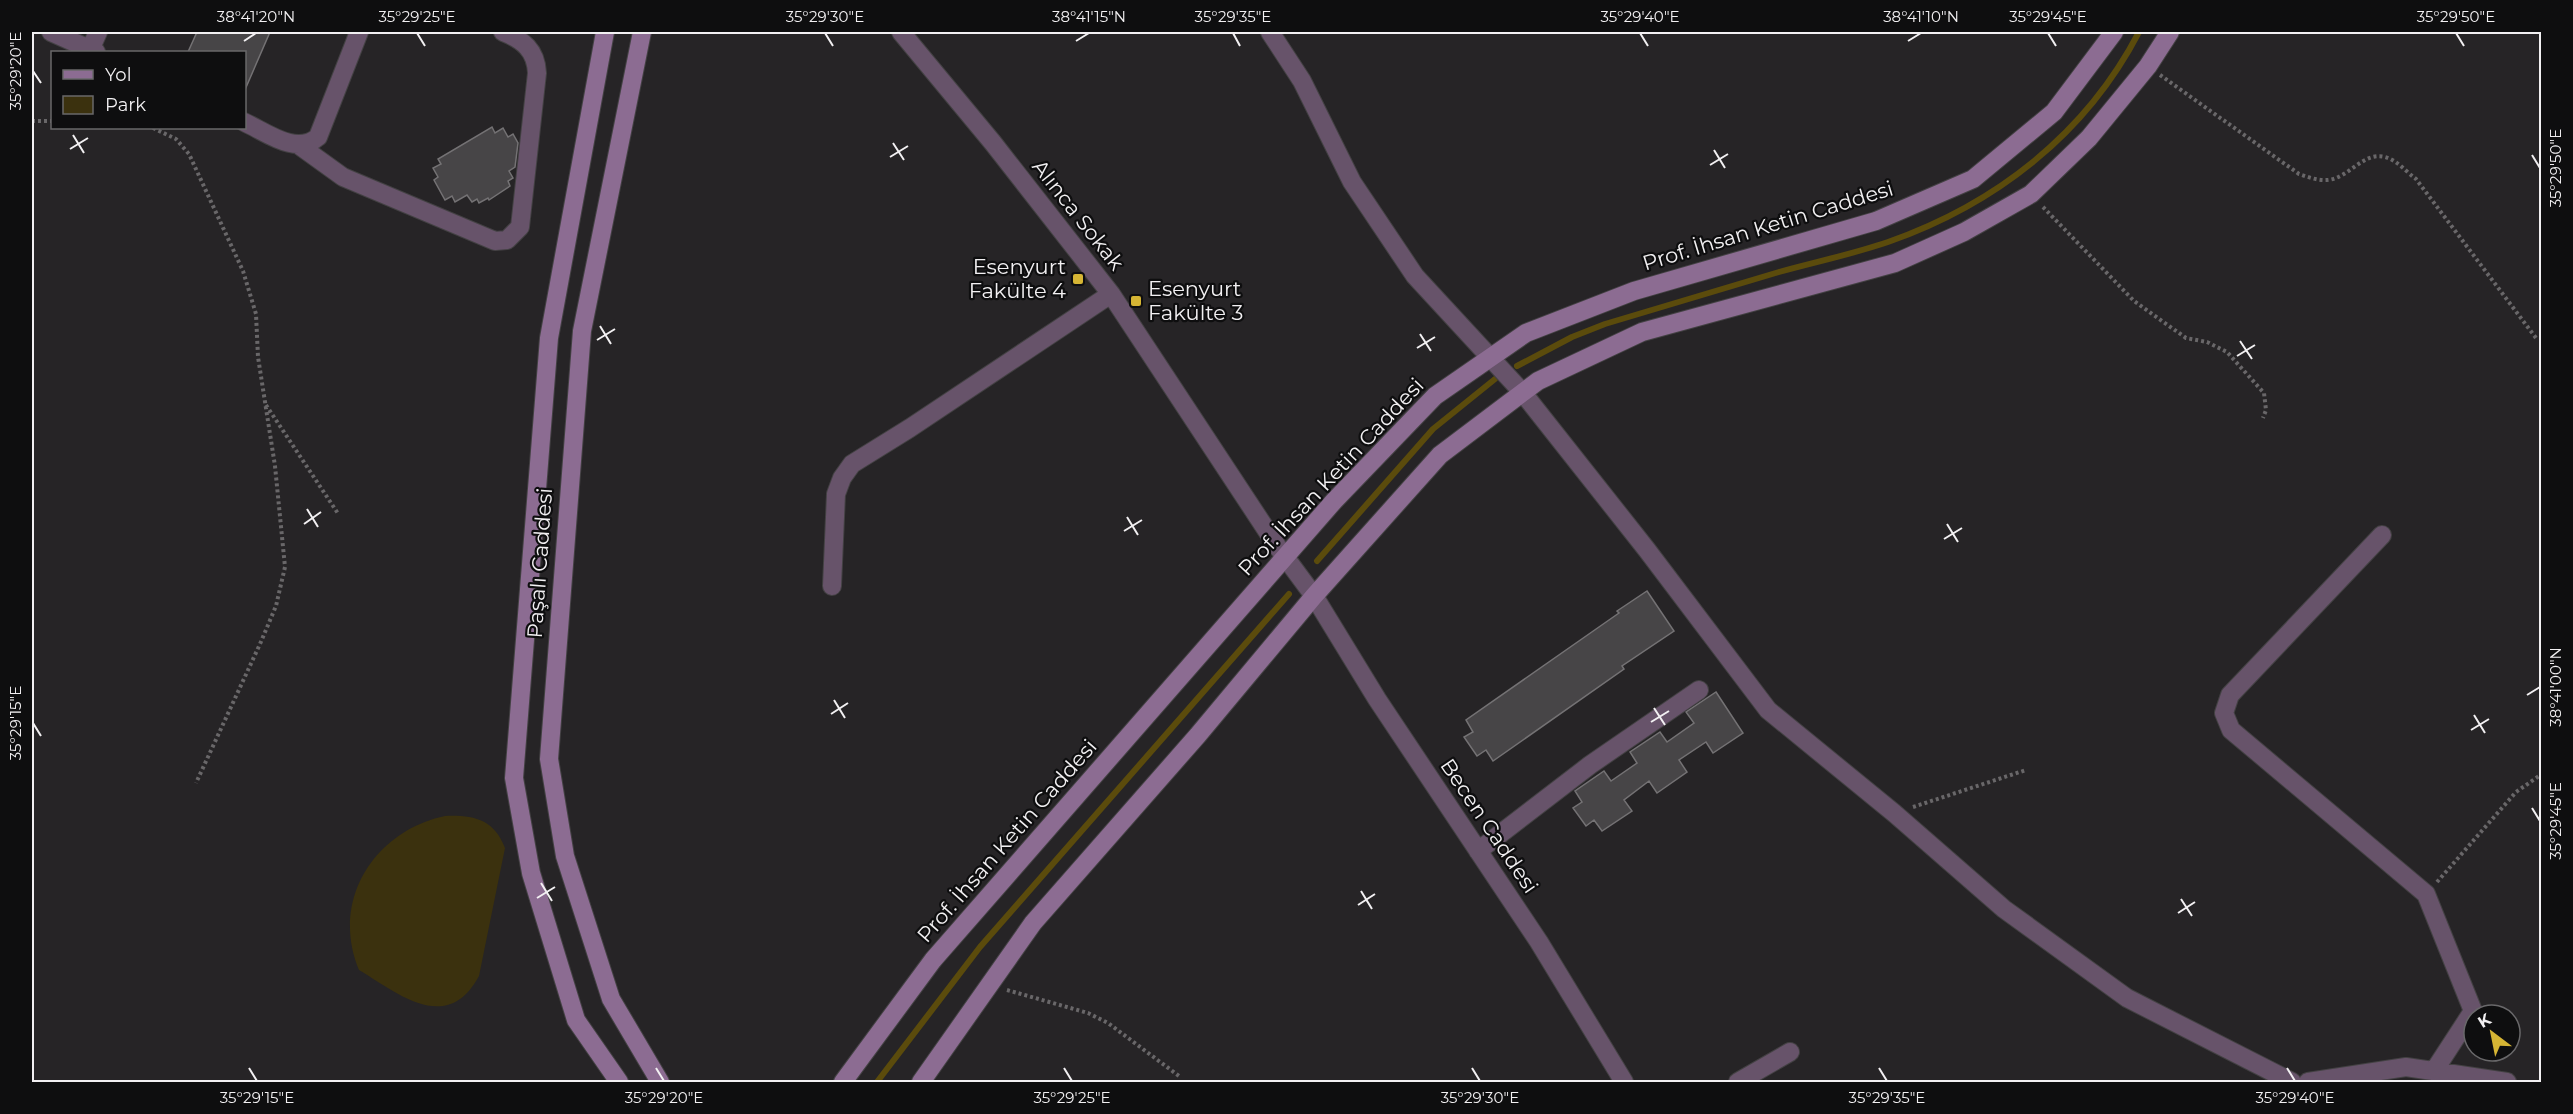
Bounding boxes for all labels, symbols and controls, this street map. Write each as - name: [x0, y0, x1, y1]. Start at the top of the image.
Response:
- text: 38°41'20"N: [217, 7, 295, 26]
- text: 35°29'25"E: [378, 7, 456, 26]
- text: 35°29'30"E: [786, 7, 864, 26]
- text: 38°41'15"N: [1052, 7, 1126, 26]
- text: 35°29'35"E: [1195, 7, 1271, 26]
- text: 35°29'40"E: [1600, 7, 1680, 26]
- text: 38°41'10"N: [1883, 7, 1959, 26]
- text: 35°29'45"E: [2009, 7, 2087, 26]
- text: 35°29'50"E: [2417, 7, 2495, 26]
- text: 35°29'20"E: [6, 32, 25, 110]
- legend: [51, 51, 246, 129]
- text: Yol: [105, 64, 131, 86]
- text: Park: [105, 94, 146, 116]
- text: 35°29'50"E: [2546, 129, 2565, 207]
- street label: Alınca Sokak: [1027, 154, 1130, 275]
- street label: Prof. İhsan Ketin Caddesi: [1639, 175, 1896, 276]
- place label: Esenyurt Fakülte 4: [969, 254, 1066, 303]
- marker: Esenyurt Fakülte 4: [1071, 272, 1085, 286]
- place label: Esenyurt Fakülte 3: [1148, 276, 1243, 325]
- marker: Esenyurt Fakülte 3: [1129, 294, 1143, 308]
- street label: Prof. İhsan Ketin Caddesi: [1233, 373, 1429, 581]
- street label: Paşalı Caddesi: [522, 487, 557, 639]
- text: 38°41'00"N: [2546, 647, 2565, 727]
- text: 35°29'15"E: [6, 686, 25, 760]
- street label: Prof. İhsan Ketin Caddesi: [912, 734, 1102, 947]
- street label: Becen Caddesi: [1435, 754, 1544, 898]
- text: 35°29'45"E: [2546, 782, 2565, 860]
- north arrow: [2462, 1003, 2522, 1063]
- text: K: [2474, 1009, 2495, 1032]
- text: 35°29'15"E: [220, 1088, 294, 1107]
- text: 35°29'20"E: [625, 1088, 703, 1107]
- text: 35°29'25"E: [1033, 1088, 1111, 1107]
- text: 35°29'30"E: [1441, 1088, 1519, 1107]
- text: 35°29'35"E: [1849, 1088, 1925, 1107]
- text: 35°29'40"E: [2255, 1088, 2335, 1107]

